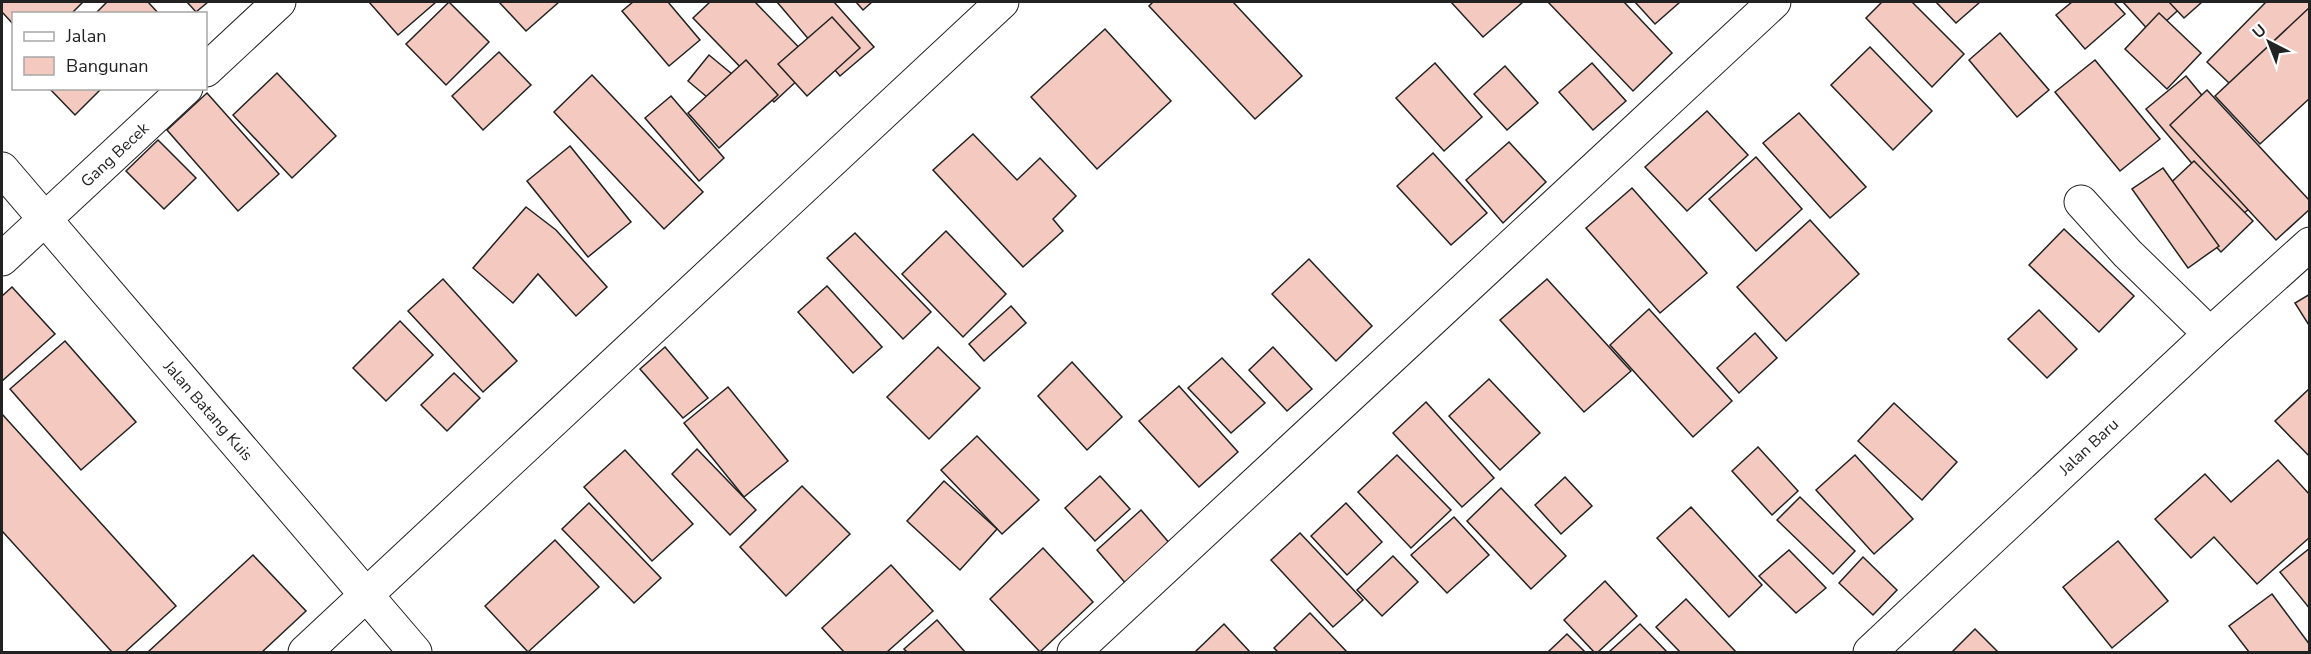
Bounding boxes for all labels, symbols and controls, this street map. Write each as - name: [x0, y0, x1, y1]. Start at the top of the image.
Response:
- legend: [12, 12, 207, 90]
- north arrow: [2239, 12, 2299, 72]
- text: U: [2248, 19, 2271, 44]
- text: Jalan: [65, 24, 106, 48]
- text: Bangunan: [66, 54, 149, 78]
- street label: Gang Becek: [76, 117, 155, 192]
- street label: Jalan Batang Kuis: [158, 355, 258, 466]
- street label: Jalan Baru: [2054, 414, 2124, 481]

